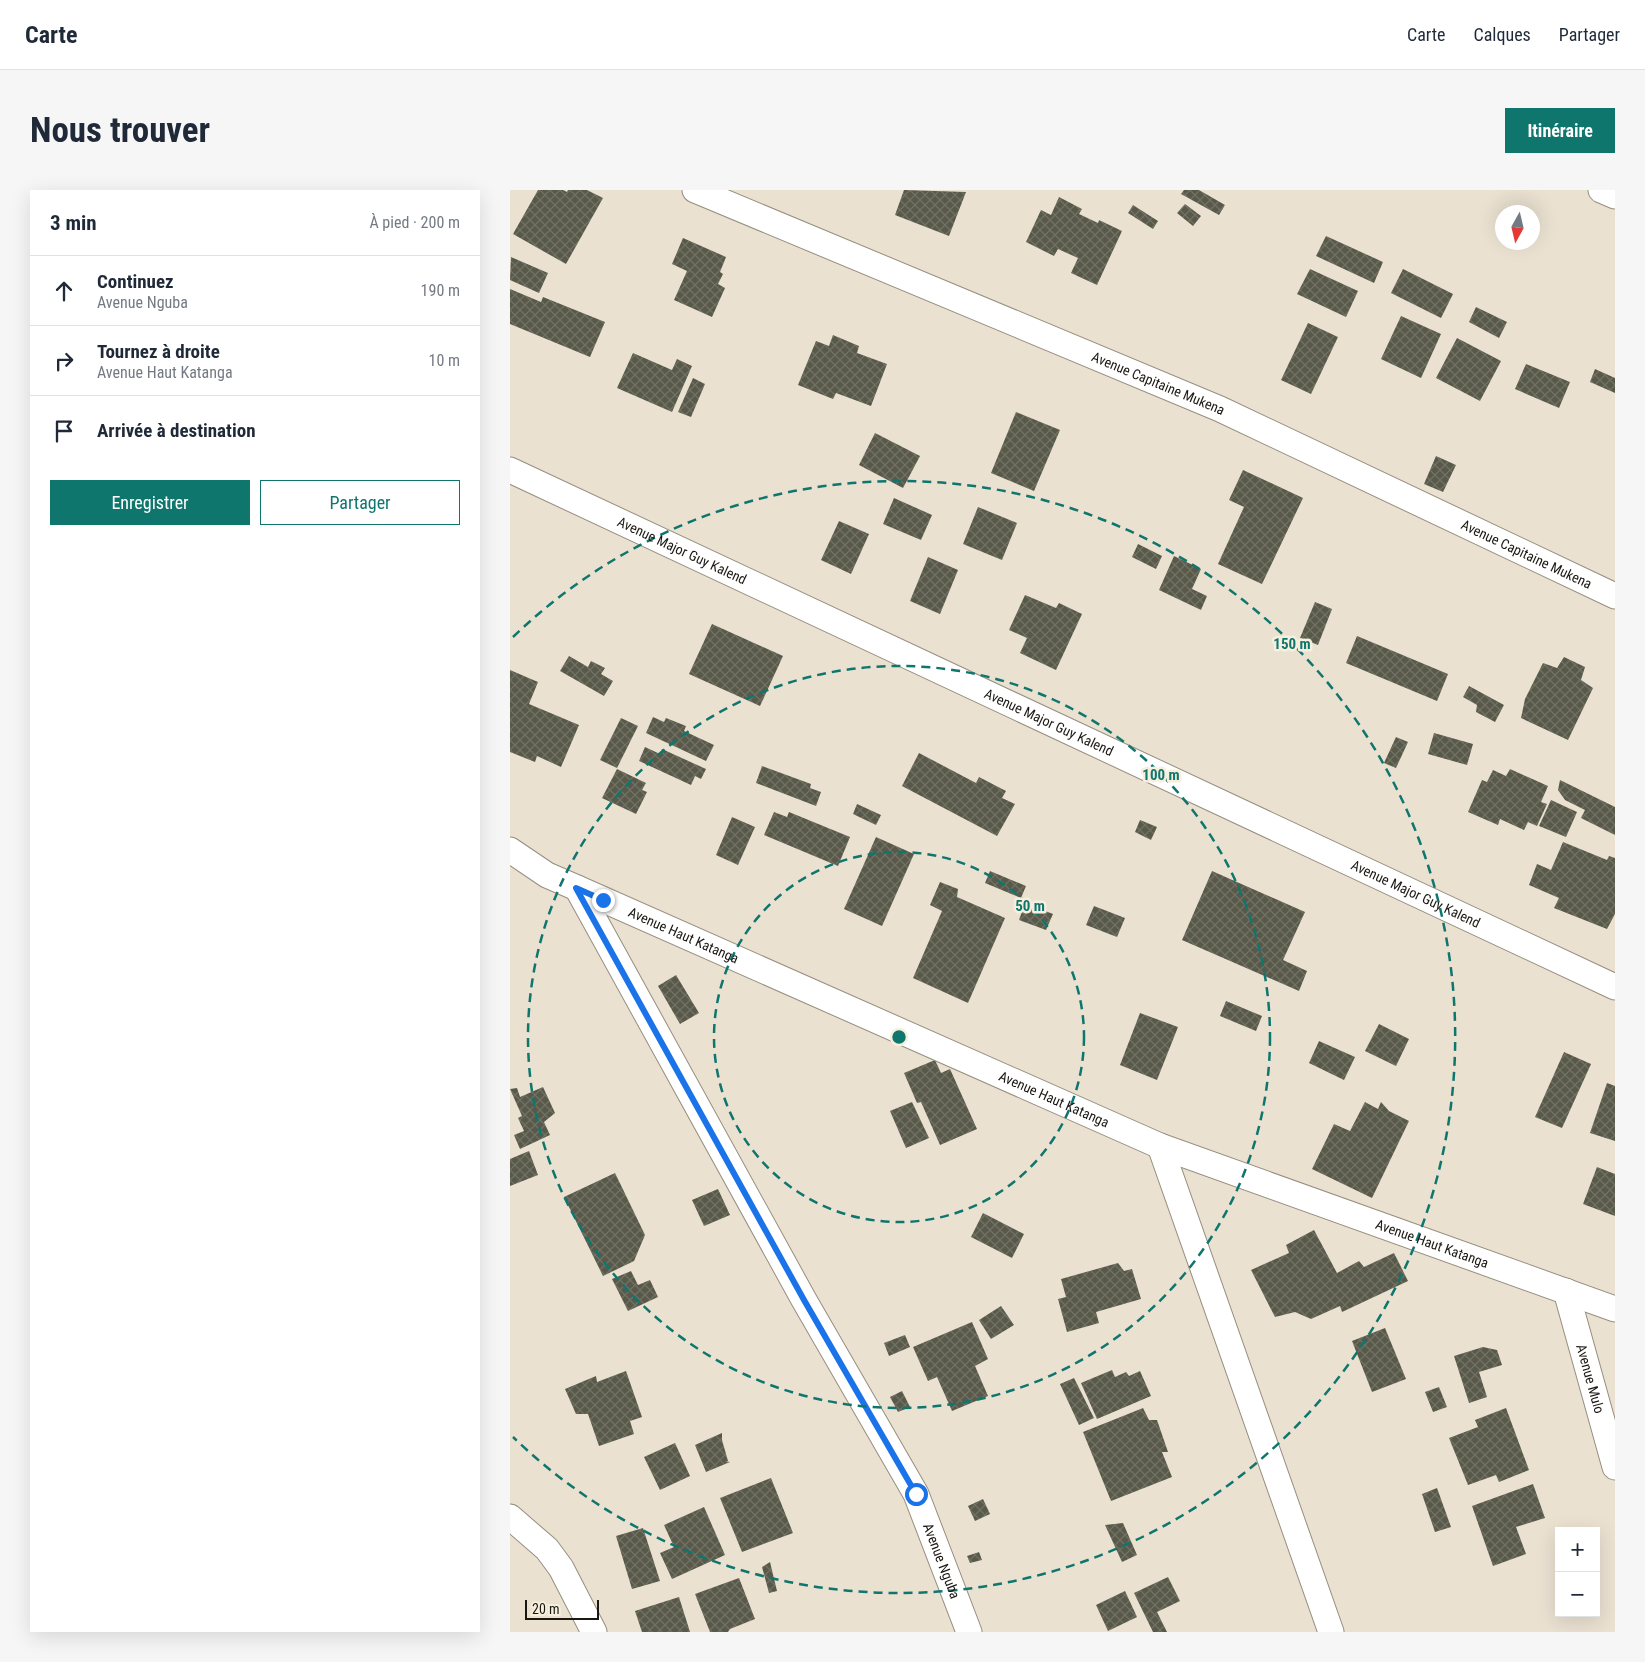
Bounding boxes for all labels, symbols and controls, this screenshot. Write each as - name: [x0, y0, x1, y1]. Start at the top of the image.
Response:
- text: Carte: [25, 21, 77, 49]
- text: Carte: [1407, 24, 1446, 45]
- text: Calques: [1474, 24, 1531, 45]
- text: Partager: [1559, 24, 1620, 45]
- button: Itinéraire: [1505, 108, 1615, 153]
- text: Nous trouver: [30, 110, 210, 151]
- north arrow: [1495, 205, 1540, 250]
- text: 3 min: [50, 211, 97, 235]
- text: À pied · 200 m: [369, 213, 460, 232]
- text: Continuez: [97, 270, 174, 293]
- icon: ahead: [50, 277, 78, 305]
- text: 190 m: [421, 281, 460, 300]
- text: Avenue Nguba: [97, 293, 188, 312]
- text: Tournez à droite: [97, 340, 220, 363]
- icon: right: [50, 347, 78, 375]
- street label: Avenue Capitaine Mukena: [1089, 348, 1227, 418]
- text: 10 m: [428, 351, 460, 370]
- text: Avenue Haut Katanga: [97, 363, 233, 382]
- icon: arrive: [50, 417, 78, 445]
- text: Arrivée à destination: [97, 419, 256, 442]
- button: Enregistrer: [50, 480, 250, 525]
- button: Partager: [260, 480, 460, 525]
- street label: Avenue Major Guy Kalend: [615, 514, 749, 588]
- street label: Avenue Capitaine Mukena: [1459, 516, 1594, 592]
- text: 150 m: [1273, 635, 1311, 653]
- street label: Avenue Major Guy Kalend: [982, 685, 1116, 759]
- text: 100 m: [1142, 766, 1180, 784]
- street label: Avenue Major Guy Kalend: [1349, 857, 1483, 931]
- route end: [592, 889, 615, 912]
- text: 50 m: [1015, 897, 1045, 915]
- street label: Avenue Haut Katanga: [626, 904, 741, 967]
- centre of rings: [890, 1028, 908, 1046]
- street label: Avenue Haut Katanga: [996, 1068, 1112, 1130]
- street label: Avenue Haut Katanga: [1374, 1216, 1491, 1271]
- street label: Avenue Mulo: [1573, 1342, 1608, 1415]
- route start: [905, 1483, 928, 1506]
- street label: Avenue Nguba: [920, 1521, 963, 1601]
- map controls: [1555, 1527, 1600, 1617]
- button: +: [1555, 1527, 1600, 1572]
- button: −: [1555, 1572, 1600, 1617]
- scale bar: [525, 1597, 599, 1620]
- text: 20 m: [532, 1601, 560, 1617]

